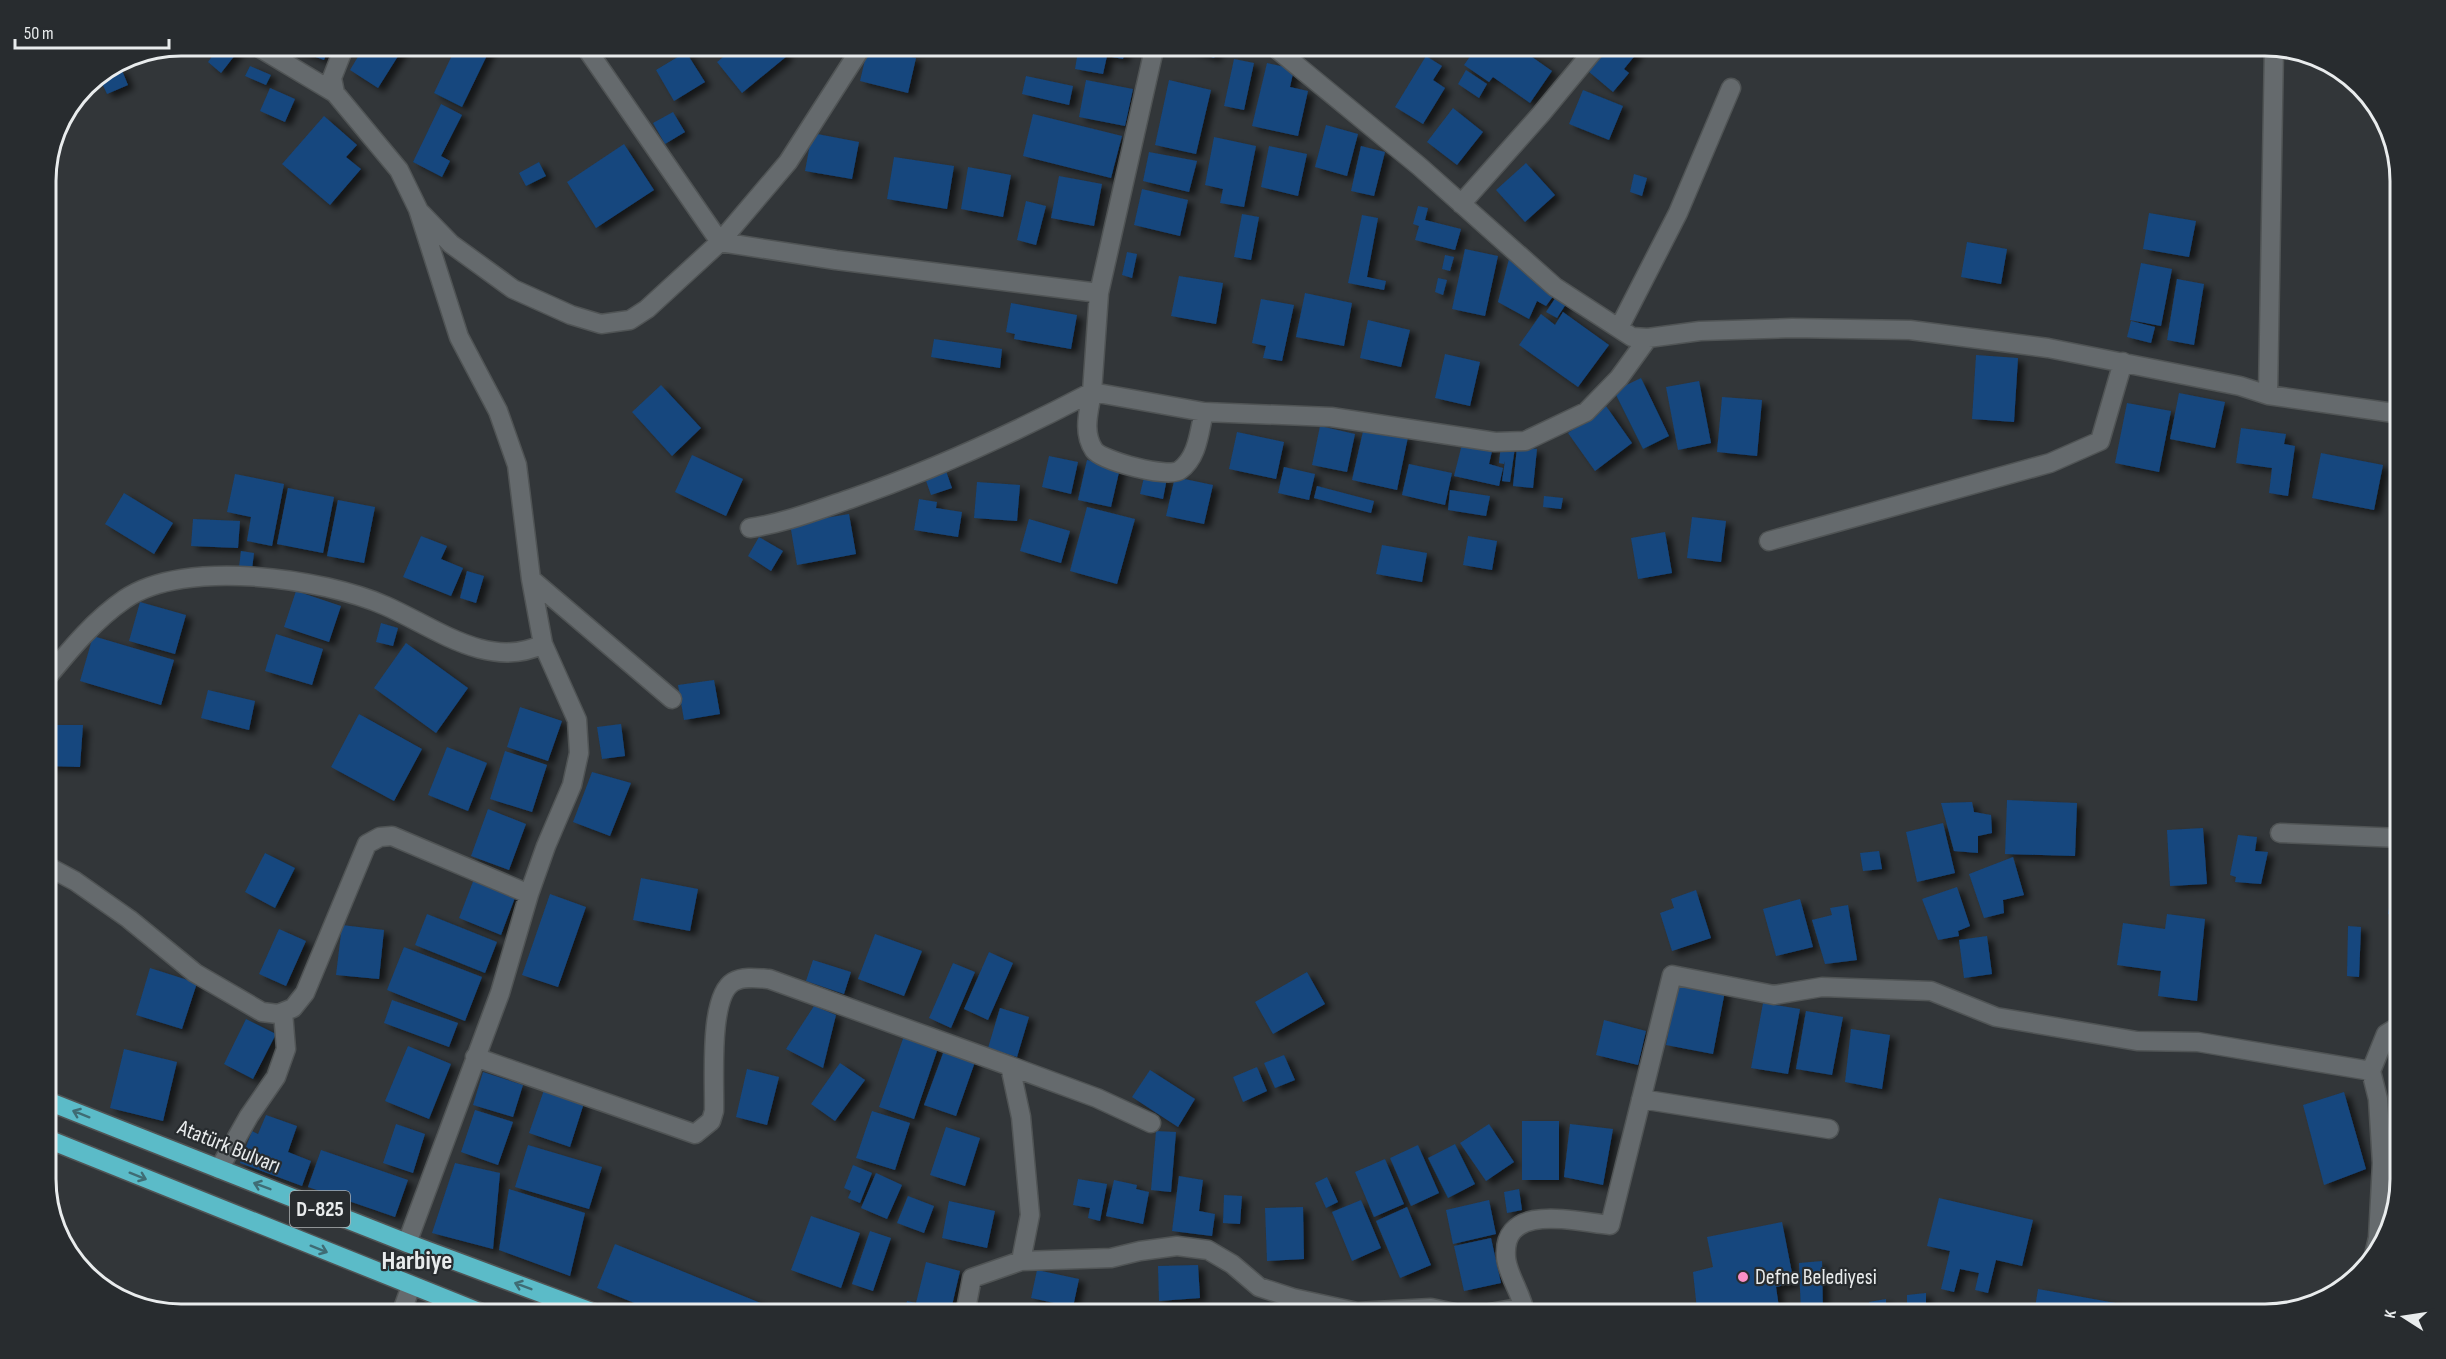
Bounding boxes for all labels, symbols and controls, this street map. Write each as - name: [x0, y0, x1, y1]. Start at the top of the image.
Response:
- scale bar: [15, 12, 170, 50]
- text: 50 m: [24, 23, 54, 44]
- one-way arrow: [72, 1108, 91, 1119]
- street label: Atatürk Bulvarı: [173, 1114, 284, 1180]
- one-way arrow: [129, 1171, 147, 1182]
- one-way arrow: [253, 1180, 272, 1191]
- road number: D-825: [290, 1191, 350, 1227]
- one-way arrow: [310, 1244, 328, 1255]
- district label: Harbiye: [382, 1246, 452, 1277]
- place label: Defne Belediyesi: [1755, 1264, 1877, 1291]
- marker: Defne Belediyesi: [1736, 1270, 1750, 1284]
- one-way arrow: [514, 1280, 532, 1291]
- north arrow: [2374, 1287, 2434, 1347]
- text: K: [2381, 1308, 2401, 1320]

